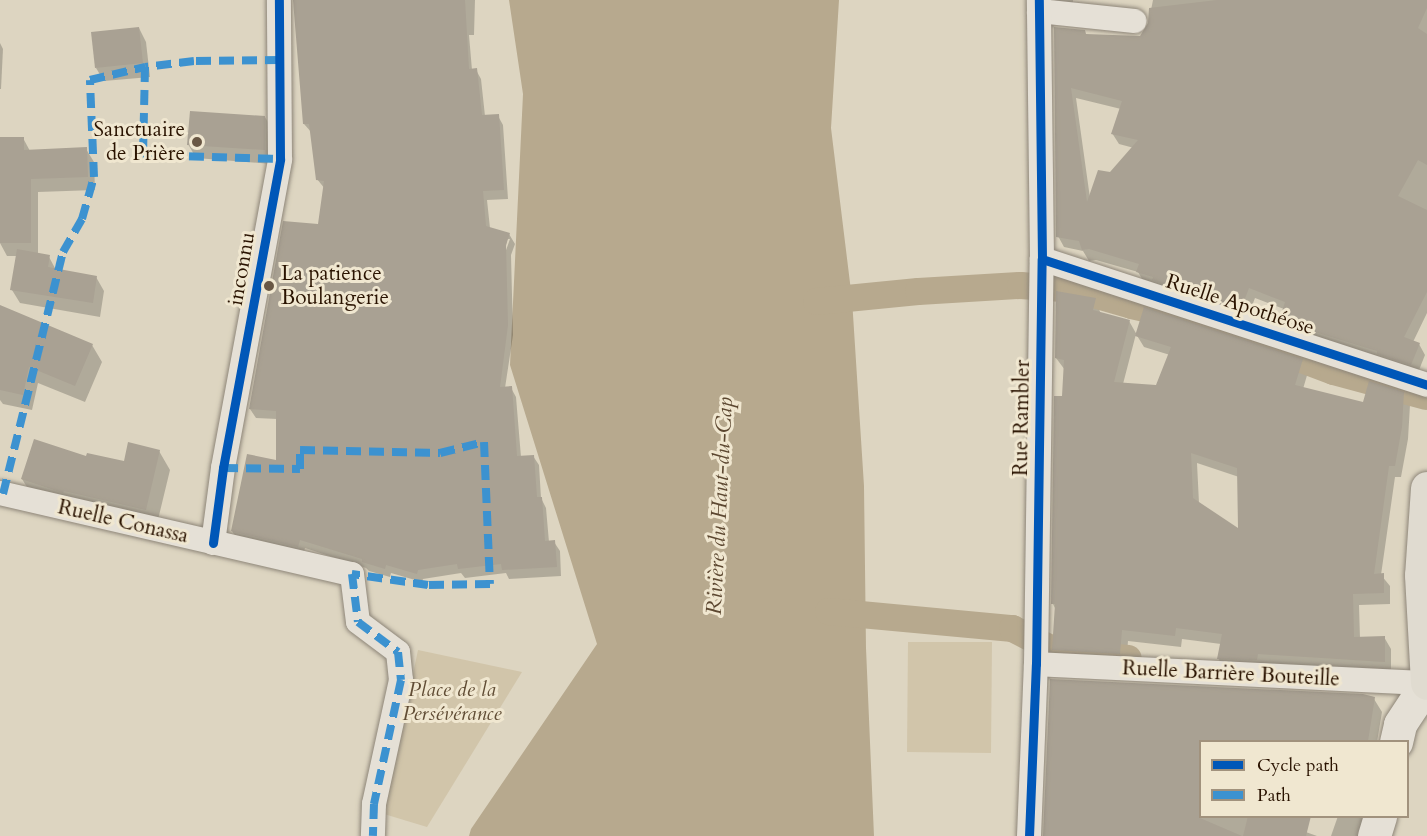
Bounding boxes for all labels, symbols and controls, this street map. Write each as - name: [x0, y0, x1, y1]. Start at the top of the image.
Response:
- place label: Sanctuaire de Prière: [94, 117, 185, 167]
- marker: Sanctuaire de Prière: [190, 135, 204, 149]
- street label: inconnu: [223, 230, 261, 308]
- place label: La patience Boulangerie: [281, 261, 389, 311]
- street label: Ruelle Apothéose: [1163, 269, 1317, 341]
- marker: La patience Boulangerie: [262, 279, 276, 293]
- street label: Rue Rambler: [1008, 360, 1036, 476]
- water label: Rivière du Haut-du-Cap: [701, 396, 739, 616]
- street label: Ruelle Conassa: [55, 495, 191, 549]
- street label: Ruelle Barrière Bouteille: [1122, 656, 1340, 692]
- park label: Place de la Persévérance: [402, 677, 502, 727]
- legend: [1199, 740, 1409, 818]
- text: Cycle path: [1257, 753, 1339, 778]
- text: Path: [1257, 783, 1291, 808]

